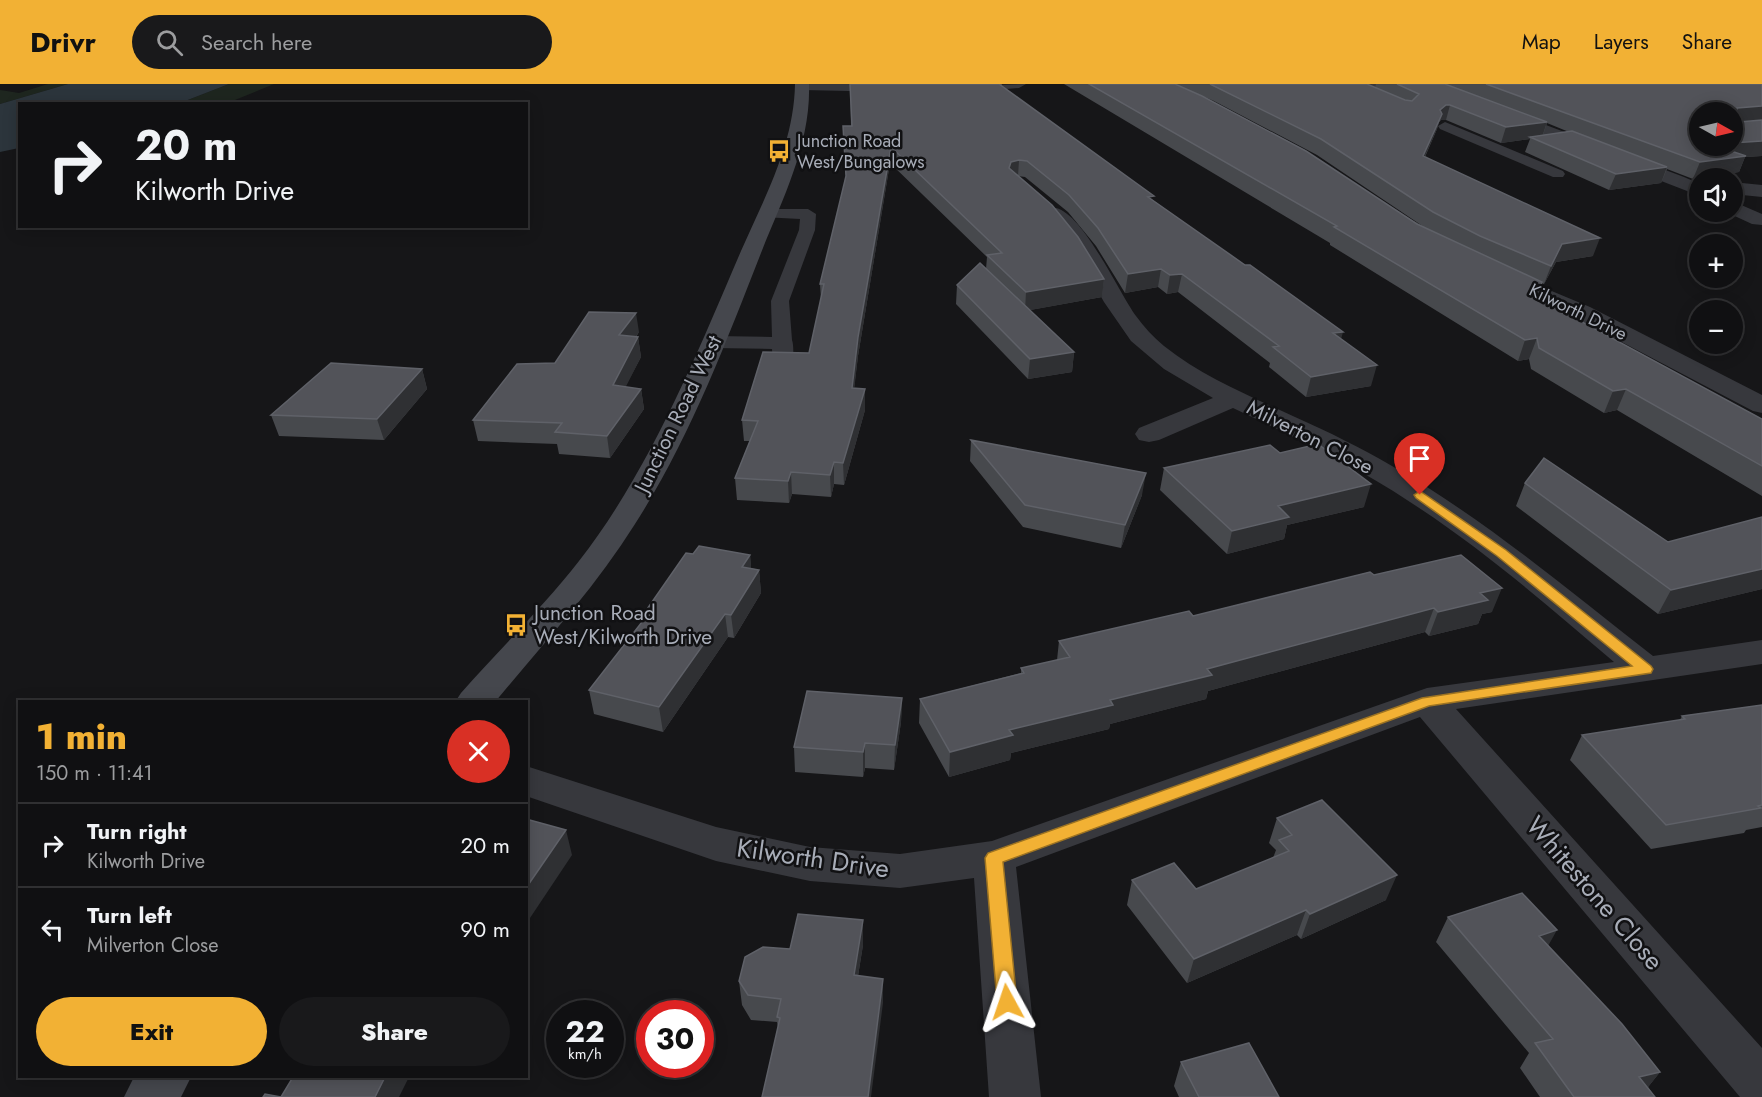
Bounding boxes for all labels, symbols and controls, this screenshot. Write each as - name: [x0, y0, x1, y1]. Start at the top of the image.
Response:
- search box: [132, 15, 552, 69]
- text: Drivr: [30, 22, 96, 63]
- icon: search: [153, 26, 186, 59]
- text: Search here: [201, 26, 312, 58]
- text: Map: [1522, 27, 1561, 57]
- text: Layers: [1594, 27, 1649, 57]
- text: Share: [1682, 27, 1732, 57]
- north arrow: [1689, 102, 1743, 156]
- map controls: [1689, 102, 1743, 354]
- text: 20 m: [135, 115, 237, 176]
- icon: right: [36, 126, 114, 204]
- place label: Junction Road West/Bungalows: [795, 128, 925, 175]
- bus stop icon: Junction Road West/Bungalows: [766, 138, 792, 164]
- button: sound: [1689, 168, 1743, 222]
- text: Kilworth Drive: [135, 171, 294, 210]
- button: +: [1689, 234, 1743, 288]
- street label: Kilworth Drive: [1525, 277, 1631, 347]
- button: −: [1689, 300, 1743, 354]
- street label: Junction Road West: [626, 330, 729, 500]
- street label: Milverton Close: [1242, 392, 1378, 482]
- pin: [1394, 433, 1445, 495]
- icon: arrive: [1403, 442, 1436, 475]
- place label: Junction Road West/Kilworth Drive: [531, 598, 712, 652]
- bus stop icon: Junction Road West/Kilworth Drive: [503, 612, 529, 638]
- text: 1 min: [36, 710, 127, 762]
- button: close: [447, 720, 510, 783]
- text: 150 m · 11:41: [36, 759, 153, 788]
- street label: Whitestone Close: [1517, 808, 1673, 978]
- text: Turn right: [87, 815, 187, 847]
- icon: right: [36, 829, 69, 862]
- text: 20 m: [461, 829, 510, 861]
- street label: Kilworth Drive: [734, 829, 892, 887]
- text: Kilworth Drive: [87, 847, 205, 876]
- text: Turn left: [87, 899, 172, 931]
- icon: left: [36, 913, 69, 946]
- text: 90 m: [460, 913, 510, 945]
- text: Milverton Close: [87, 931, 218, 960]
- position arrow: [975, 970, 1039, 1034]
- button: Exit: [36, 997, 267, 1066]
- button: Share: [279, 997, 510, 1066]
- speed limit sign: 30: [636, 1000, 714, 1078]
- text: 22: [565, 1010, 605, 1053]
- text: km/h: [568, 1043, 602, 1065]

